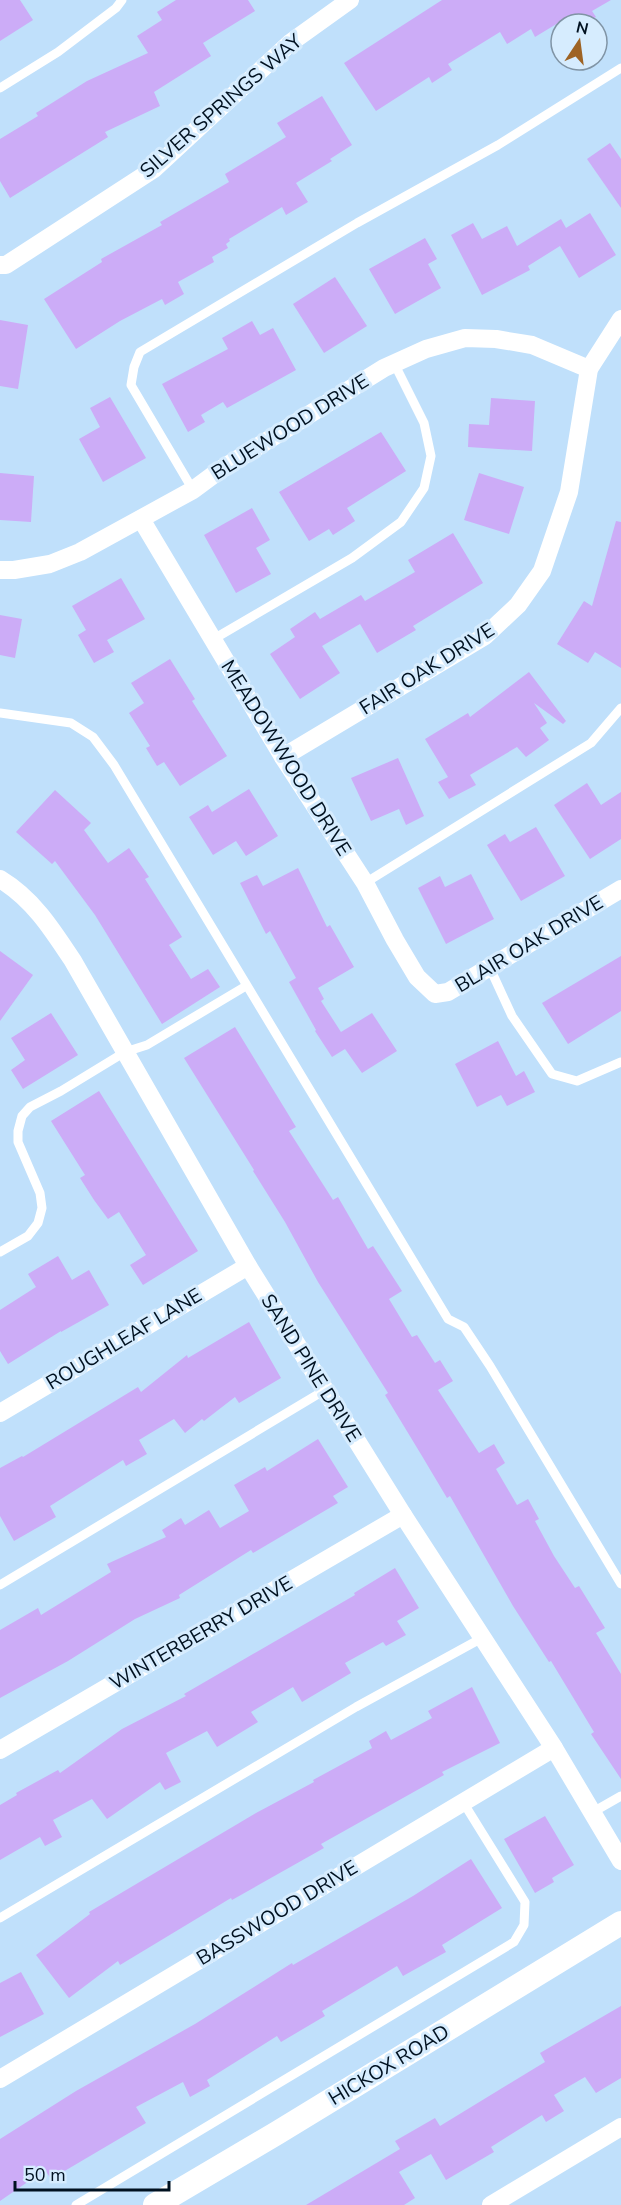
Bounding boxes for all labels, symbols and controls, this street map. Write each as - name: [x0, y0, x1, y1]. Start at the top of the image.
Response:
- north arrow: [549, 12, 609, 72]
- text: N: [574, 16, 590, 40]
- street label: SILVER SPRINGS WAY: [134, 27, 309, 184]
- street label: BLUEWOOD DRIVE: [206, 368, 374, 486]
- street label: FAIR OAK DRIVE: [354, 617, 500, 721]
- street label: MEADOWWOOD DRIVE: [215, 655, 357, 861]
- street label: BLAIR OAK DRIVE: [450, 889, 608, 999]
- street label: ROUGHLEAF LANE: [41, 1282, 207, 1396]
- street label: SAND PINE DRIVE: [255, 1289, 367, 1447]
- street label: WINTERBERRY DRIVE: [105, 1570, 297, 1696]
- street label: BASSWOOD DRIVE: [191, 1854, 363, 1972]
- street label: HICKOX ROAD: [324, 2018, 454, 2112]
- scale bar: [15, 2154, 170, 2192]
- text: 50 m: [24, 2163, 66, 2187]

